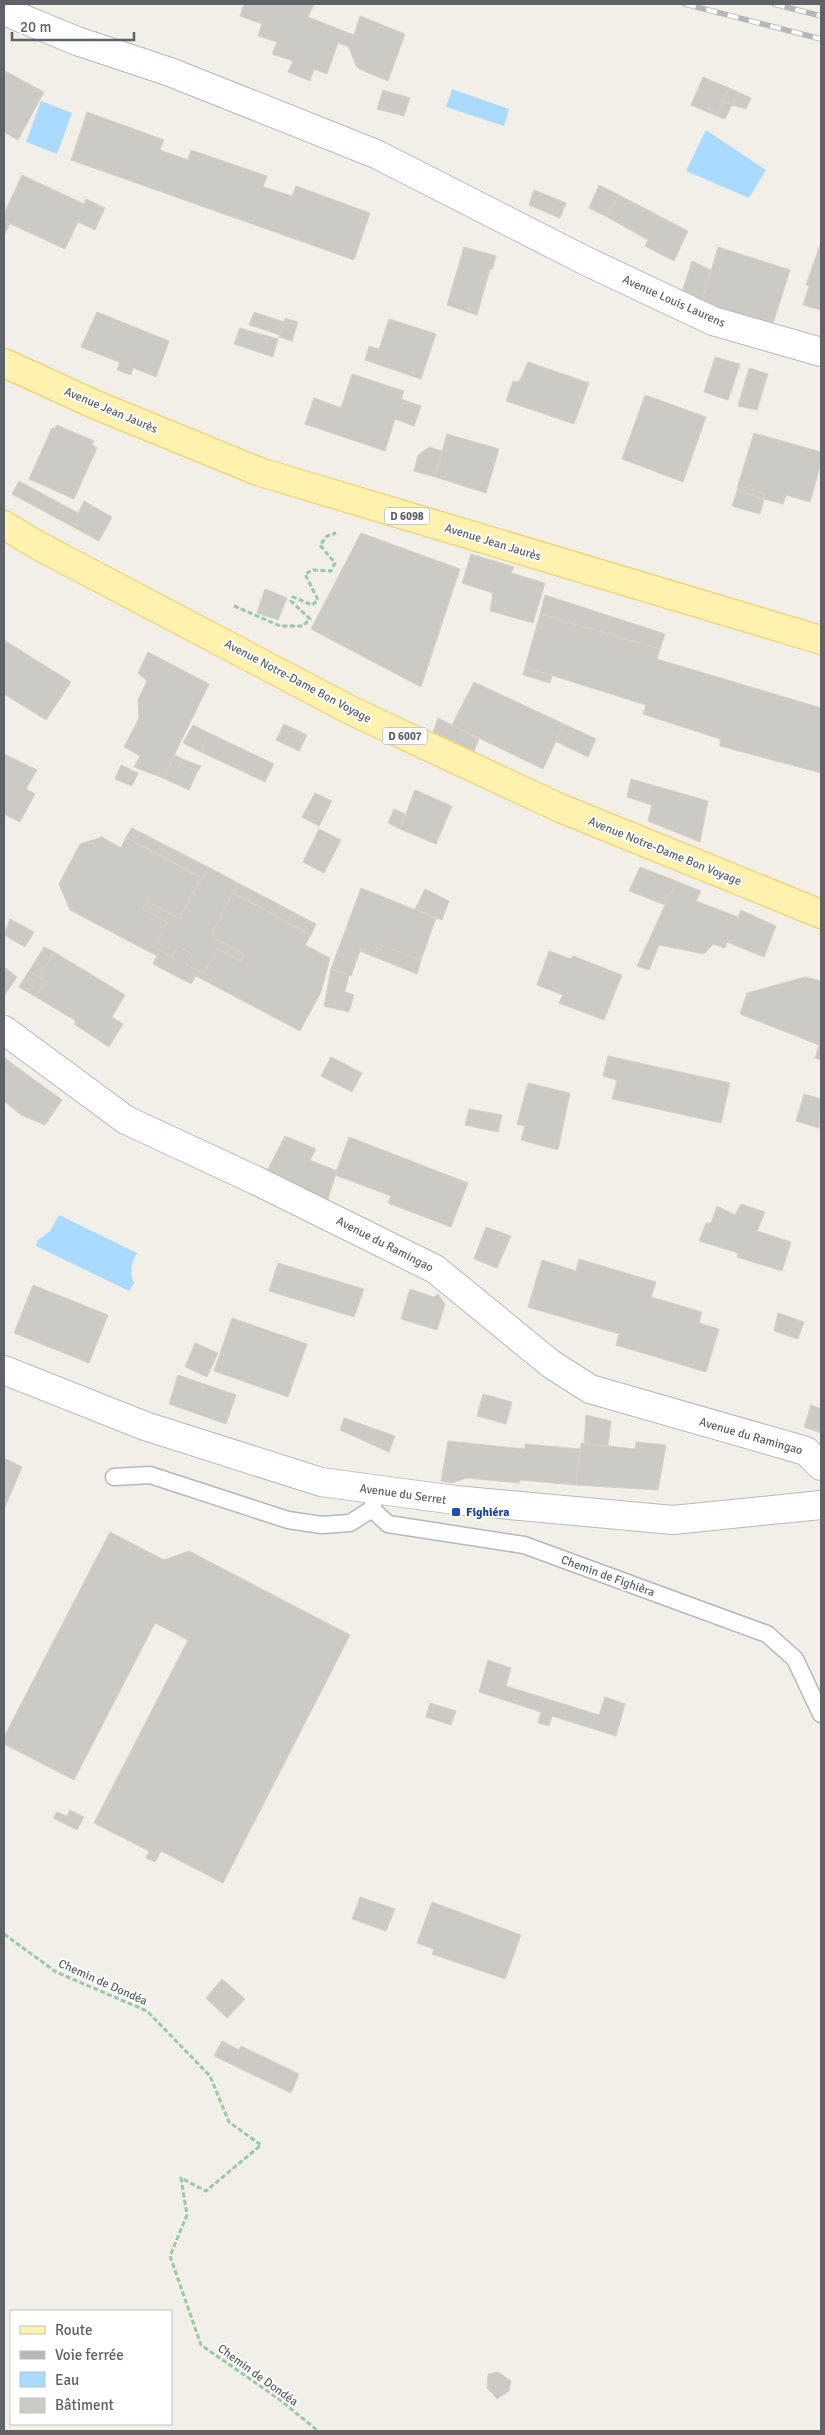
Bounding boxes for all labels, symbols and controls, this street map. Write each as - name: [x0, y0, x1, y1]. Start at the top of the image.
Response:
- scale bar: [12, 10, 135, 42]
- text: 20 m: [20, 18, 51, 36]
- street label: Avenue Louis Laurens: [620, 272, 727, 331]
- street label: Avenue Jean Jaurès: [62, 384, 160, 437]
- road number: D 6098: [384, 508, 430, 524]
- street label: Avenue Jean Jaurès: [443, 521, 543, 564]
- street label: Avenue Notre-Dame Bon Voyage: [222, 636, 374, 727]
- road number: D 6007: [382, 728, 428, 744]
- street label: Avenue Notre-Dame Bon Voyage: [586, 814, 744, 889]
- street label: Avenue du Ramingao: [334, 1213, 436, 1275]
- street label: Avenue du Ramingao: [697, 1415, 804, 1458]
- street label: Avenue du Serret: [359, 1481, 447, 1508]
- place label: Fighiéra: [466, 1505, 509, 1520]
- marker: Fighiéra: [450, 1506, 462, 1518]
- street label: Chemin de Fighièra: [559, 1553, 657, 1600]
- street label: Chemin de Dondéa: [56, 1956, 150, 2009]
- legend: [10, 2310, 172, 2425]
- text: Route: [55, 2321, 92, 2339]
- street label: Chemin de Dondéa: [215, 2341, 301, 2410]
- text: Voie ferrée: [55, 2346, 124, 2364]
- text: Eau: [55, 2371, 79, 2389]
- text: Bâtiment: [55, 2396, 114, 2414]

